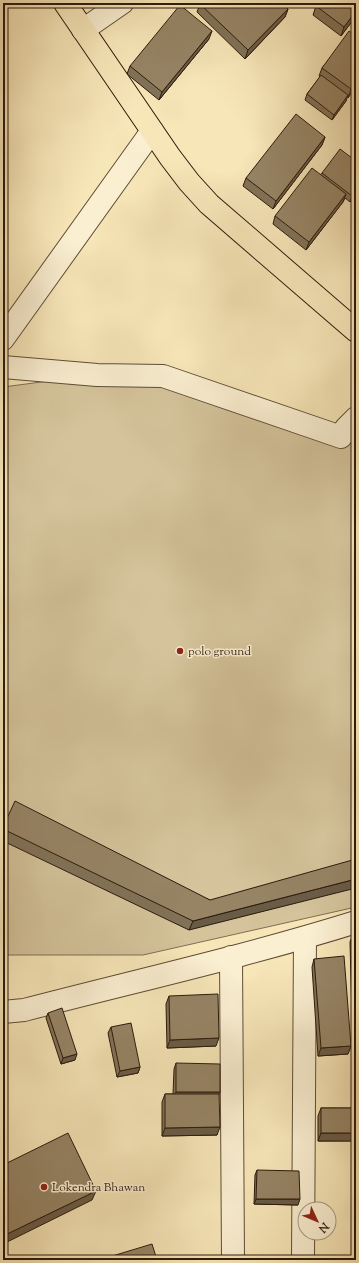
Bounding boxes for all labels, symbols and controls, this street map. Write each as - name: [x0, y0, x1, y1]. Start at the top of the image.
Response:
- place label: polo ground: [188, 643, 251, 661]
- marker: polo ground: [175, 646, 185, 656]
- place label: Lokendra Bhawan: [52, 1179, 145, 1197]
- marker: Lokendra Bhawan: [39, 1182, 49, 1192]
- north arrow: [297, 1201, 337, 1241]
- text: N: [315, 1218, 333, 1236]

